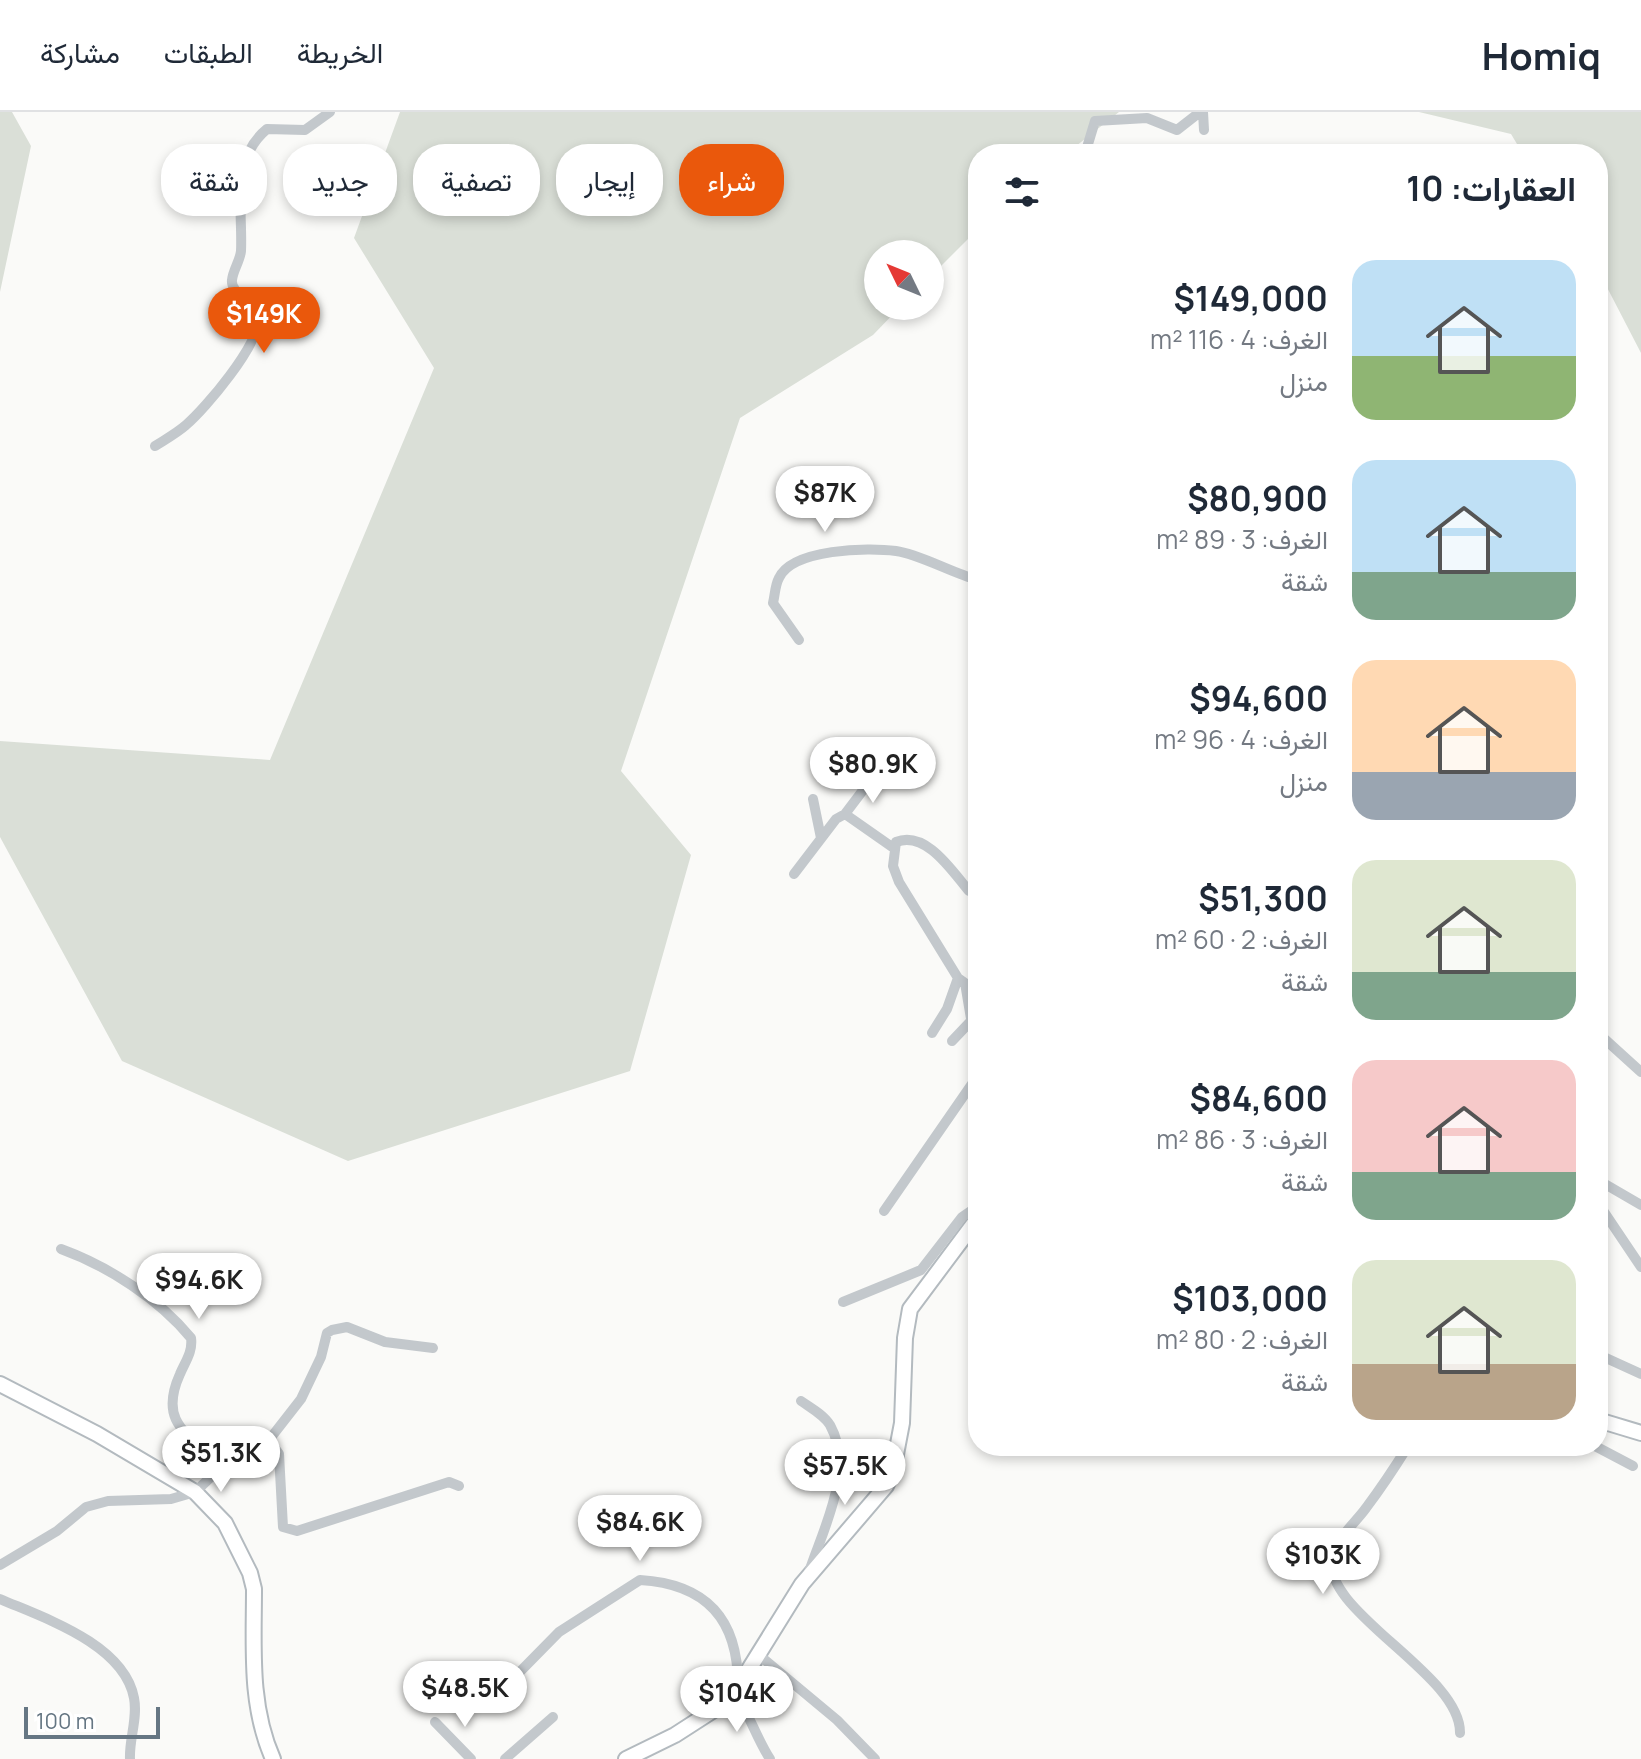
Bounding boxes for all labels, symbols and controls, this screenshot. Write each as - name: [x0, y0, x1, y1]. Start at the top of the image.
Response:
- text: Homiq: [1482, 29, 1601, 81]
- text: مشاركة: [40, 33, 120, 71]
- text: الطبقات: [164, 33, 253, 71]
- text: الخريطة: [297, 33, 383, 71]
- chip: شقة: [161, 144, 267, 216]
- chip: جديد: [283, 144, 397, 216]
- chip: تصفية: [413, 144, 540, 216]
- chip: إيجار: [556, 144, 663, 216]
- chip: شراء: [679, 144, 784, 216]
- text: العقارات: 10: [1406, 165, 1576, 211]
- icon: filters: [1000, 170, 1044, 214]
- north arrow: [864, 240, 944, 320]
- map controls: [864, 240, 944, 320]
- text: $149,000: [1174, 275, 1328, 321]
- pin: $149K: [208, 287, 320, 355]
- icon: home: [1416, 292, 1512, 388]
- text: $149K: [226, 295, 302, 331]
- text: الغرف: 4 · 116 m²: [1150, 321, 1328, 357]
- text: منزل: [1279, 363, 1328, 399]
- pin: $87K: [778, 466, 872, 534]
- text: $87K: [794, 474, 856, 510]
- text: $80,900: [1187, 475, 1328, 521]
- icon: home: [1416, 492, 1512, 588]
- text: الغرف: 3 · 89 m²: [1156, 521, 1328, 557]
- text: شقة: [1281, 563, 1328, 599]
- text: $94,600: [1189, 675, 1328, 721]
- icon: home: [1416, 692, 1512, 788]
- text: الغرف: 4 · 96 m²: [1154, 721, 1328, 757]
- pin: $80.9K: [808, 737, 938, 805]
- text: $80.9K: [828, 745, 918, 781]
- text: منزل: [1279, 763, 1328, 799]
- text: $51,300: [1198, 875, 1328, 921]
- icon: home: [1416, 892, 1512, 988]
- text: الغرف: 2 · 60 m²: [1155, 921, 1328, 957]
- text: شقة: [1281, 963, 1328, 999]
- text: $84,600: [1190, 1075, 1328, 1121]
- icon: home: [1416, 1092, 1512, 1188]
- text: الغرف: 3 · 86 m²: [1156, 1121, 1328, 1157]
- text: شقة: [1281, 1163, 1328, 1199]
- pin: $94.6K: [134, 1253, 264, 1321]
- text: $94.6K: [155, 1261, 243, 1297]
- text: $103,000: [1172, 1275, 1328, 1321]
- icon: home: [1416, 1292, 1512, 1388]
- text: الغرف: 2 · 80 m²: [1156, 1321, 1328, 1357]
- text: شقة: [1281, 1363, 1328, 1399]
- pin: $51.3K: [156, 1426, 286, 1494]
- text: $51.3K: [180, 1434, 262, 1470]
- pin: $57.5K: [780, 1439, 910, 1507]
- text: $57.5K: [803, 1447, 887, 1483]
- pin: $84.6K: [575, 1495, 705, 1563]
- text: $84.6K: [596, 1503, 684, 1539]
- pin: $103K: [1267, 1528, 1379, 1596]
- text: $103K: [1285, 1536, 1361, 1572]
- pin: $48.5K: [400, 1661, 530, 1729]
- pin: $104K: [681, 1666, 793, 1734]
- text: $48.5K: [421, 1669, 509, 1705]
- text: $104K: [698, 1674, 776, 1710]
- scale bar: [24, 1703, 160, 1739]
- text: 100 m: [36, 1706, 94, 1736]

